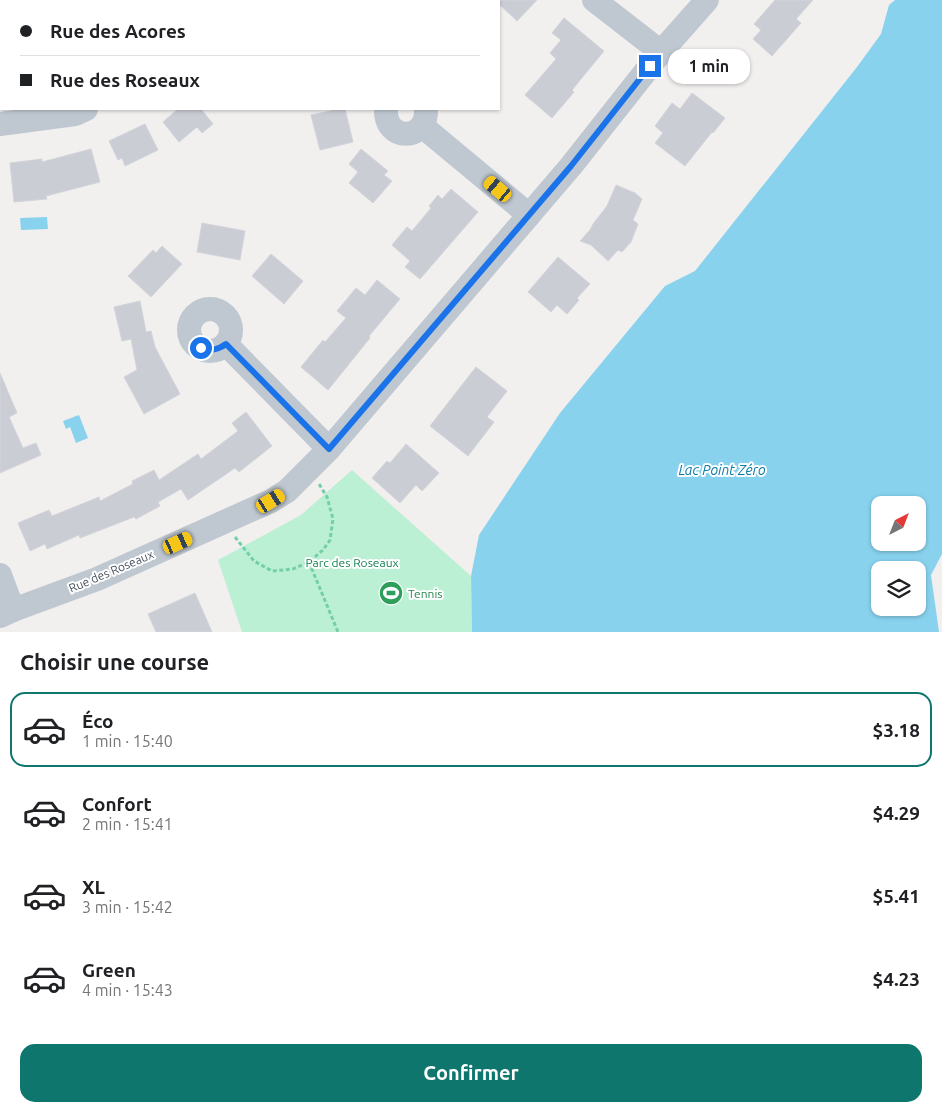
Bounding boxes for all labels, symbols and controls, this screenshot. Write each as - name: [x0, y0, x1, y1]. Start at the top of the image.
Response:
- text: Rue des Acores: [50, 20, 186, 42]
- callout: 1 min: [668, 48, 750, 84]
- route end: [639, 55, 661, 77]
- text: 1 min: [689, 57, 729, 75]
- text: Rue des Roseaux: [50, 69, 200, 91]
- car: [481, 174, 514, 204]
- route start: [190, 337, 212, 359]
- water label: Lac Point Zéro: [679, 462, 766, 478]
- car: [254, 487, 287, 515]
- north arrow: [871, 496, 926, 551]
- map controls: [871, 496, 926, 616]
- car: [161, 530, 194, 556]
- street label: Rue des Roseaux: [67, 547, 155, 595]
- park label: Parc des Roseaux: [305, 556, 399, 569]
- button: layers: [871, 561, 926, 616]
- sports icon: Tennis: [378, 580, 404, 606]
- place label: Tennis: [408, 587, 443, 600]
- text: Choisir une course: [20, 649, 209, 674]
- icon: car: [22, 707, 67, 752]
- text: Éco: [82, 710, 114, 732]
- text: $3.18: [872, 719, 920, 741]
- text: 1 min · 15:40: [82, 732, 173, 750]
- icon: car: [22, 790, 67, 835]
- text: Confort: [82, 793, 152, 815]
- text: $4.29: [872, 802, 920, 824]
- text: 2 min · 15:41: [82, 815, 173, 833]
- icon: car: [22, 873, 67, 918]
- text: XL: [82, 876, 105, 898]
- text: $5.41: [872, 885, 920, 907]
- text: 3 min · 15:42: [82, 898, 173, 916]
- icon: car: [22, 956, 67, 1001]
- text: Green: [82, 959, 136, 981]
- text: $4.23: [872, 968, 920, 990]
- text: 4 min · 15:43: [82, 981, 173, 999]
- button: Confirmer: [20, 1044, 922, 1102]

